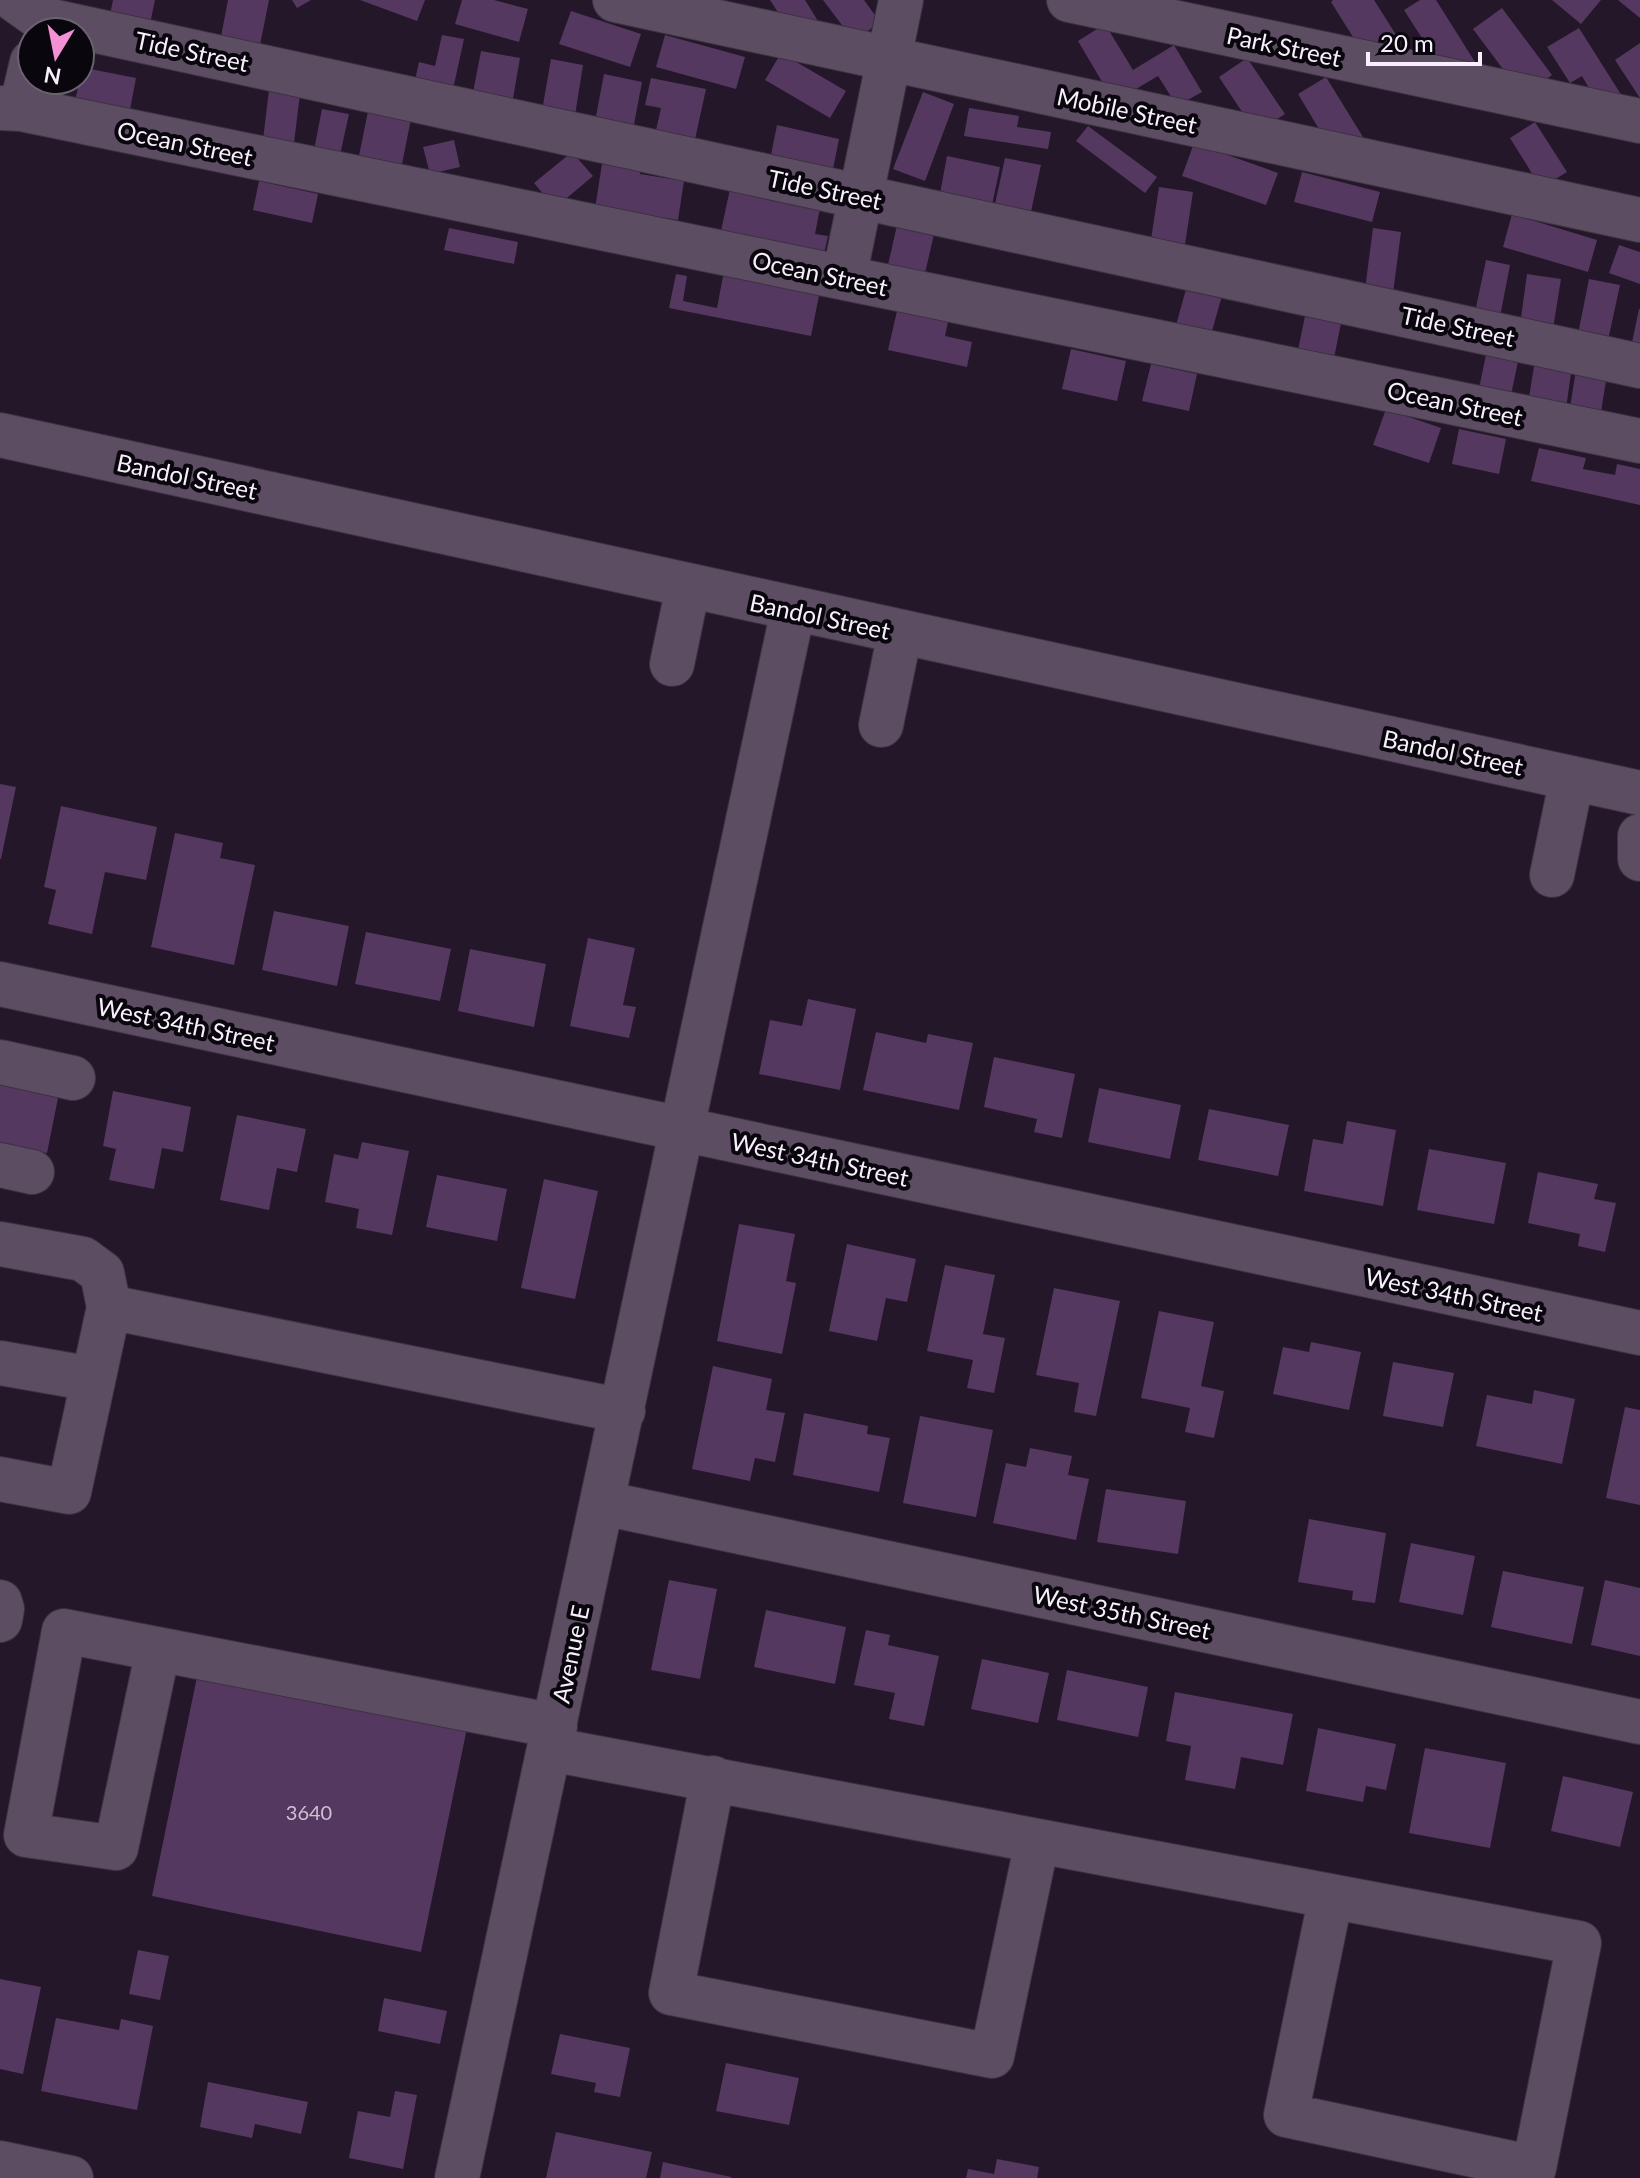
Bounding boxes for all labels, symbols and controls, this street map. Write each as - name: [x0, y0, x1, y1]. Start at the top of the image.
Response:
- north arrow: [16, 16, 96, 96]
- scale bar: [1368, 16, 1480, 66]
- street label: Park Street: [1224, 20, 1344, 72]
- street label: Tide Street: [133, 25, 252, 77]
- text: 20 m: [1380, 28, 1434, 57]
- text: N: [42, 61, 63, 91]
- street label: Mobile Street: [1054, 81, 1200, 139]
- street label: Ocean Street: [115, 115, 256, 172]
- street label: Tide Street: [766, 163, 885, 215]
- street label: Ocean Street: [750, 245, 891, 302]
- street label: Tide Street: [1399, 300, 1518, 352]
- street label: Ocean Street: [1385, 375, 1526, 432]
- street label: Bandol Street: [114, 447, 260, 505]
- street label: Bandol Street: [747, 587, 893, 645]
- street label: Bandol Street: [1380, 723, 1526, 781]
- street label: West 34th Street: [95, 991, 278, 1057]
- street label: West 34th Street: [729, 1126, 912, 1192]
- street label: West 34th Street: [1363, 1261, 1546, 1327]
- street label: West 35th Street: [1031, 1579, 1214, 1645]
- street label: Avenue E: [545, 1602, 595, 1706]
- house number: 3640: [286, 1800, 332, 1824]

